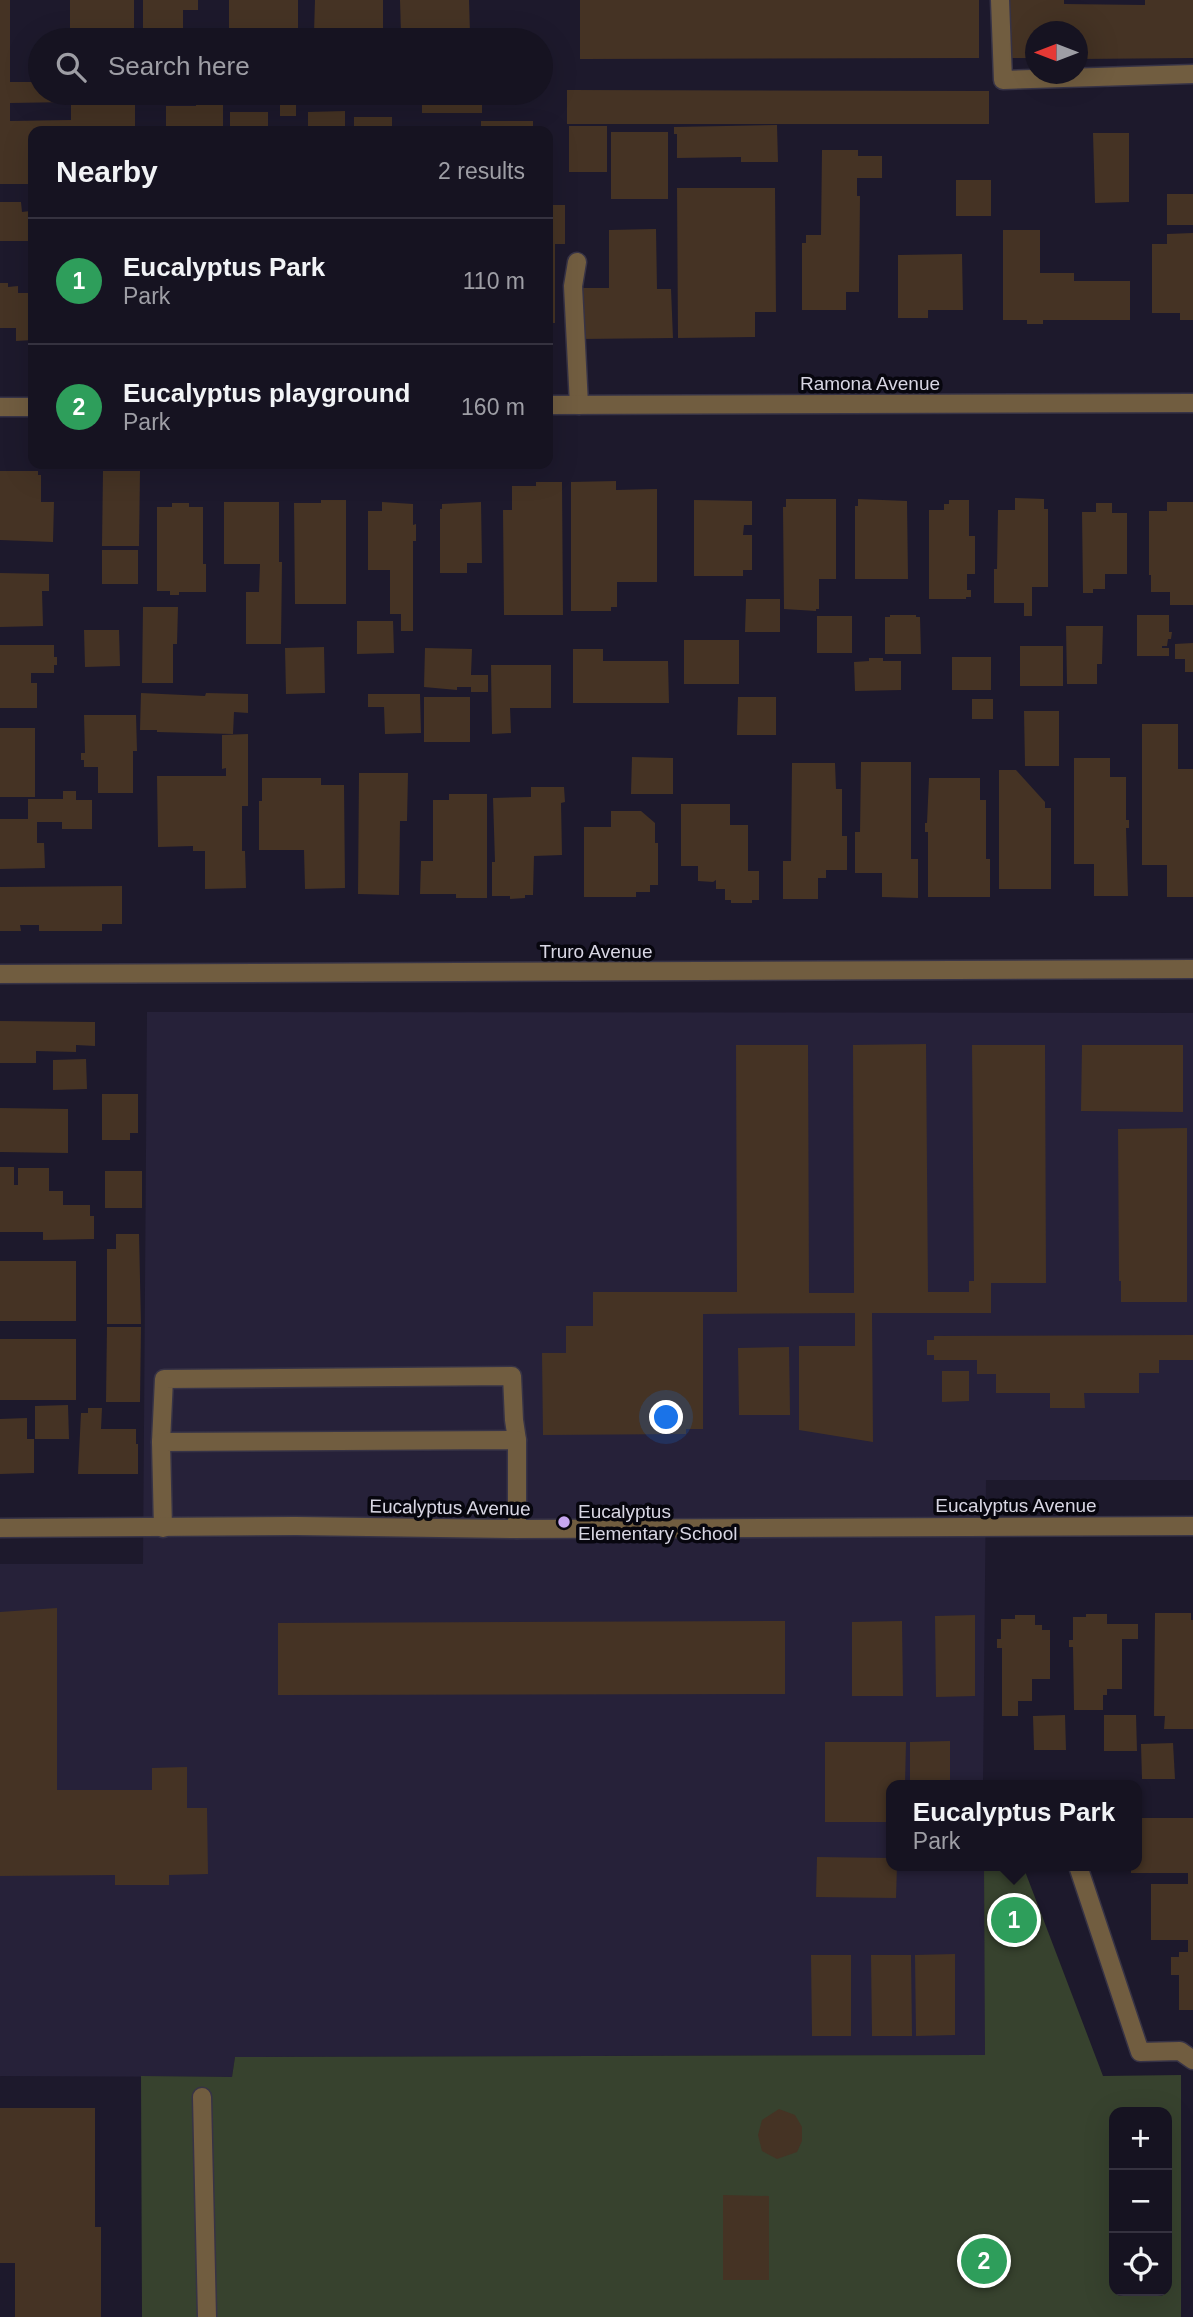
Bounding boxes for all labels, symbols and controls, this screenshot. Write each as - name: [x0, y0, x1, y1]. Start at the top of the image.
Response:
- north arrow: [1025, 21, 1088, 84]
- search box: [28, 28, 553, 105]
- icon: search: [52, 48, 90, 86]
- text: Search here: [108, 51, 250, 81]
- text: Nearby: [56, 155, 158, 188]
- text: 2 results: [438, 158, 525, 184]
- text: Eucalyptus Park: [123, 252, 325, 282]
- text: 1: [73, 268, 85, 294]
- text: 110 m: [463, 268, 525, 294]
- text: Park: [123, 283, 170, 309]
- street label: Ramona Avenue: [800, 373, 940, 394]
- text: Eucalyptus playground: [123, 378, 411, 408]
- text: 2: [73, 394, 85, 420]
- text: 160 m: [461, 394, 525, 420]
- text: Park: [123, 409, 170, 435]
- street label: Truro Avenue: [539, 941, 653, 962]
- your location: [649, 1400, 683, 1434]
- street label: Eucalyptus Avenue: [935, 1495, 1097, 1516]
- street label: Eucalyptus Avenue: [369, 1496, 531, 1519]
- place label: Eucalyptus Elementary School: [578, 1501, 737, 1544]
- marker: Eucalyptus Elementary School: [556, 1514, 572, 1530]
- popup: [886, 1780, 1142, 1871]
- text: Eucalyptus Park: [913, 1797, 1115, 1827]
- text: Park: [913, 1828, 960, 1854]
- pin: 1: [991, 1894, 1037, 1946]
- map controls: [1109, 2107, 1172, 2296]
- button: +: [1109, 2107, 1172, 2170]
- button: −: [1109, 2170, 1172, 2233]
- button: locate: [1109, 2233, 1172, 2296]
- pin: 2: [961, 2235, 1007, 2287]

